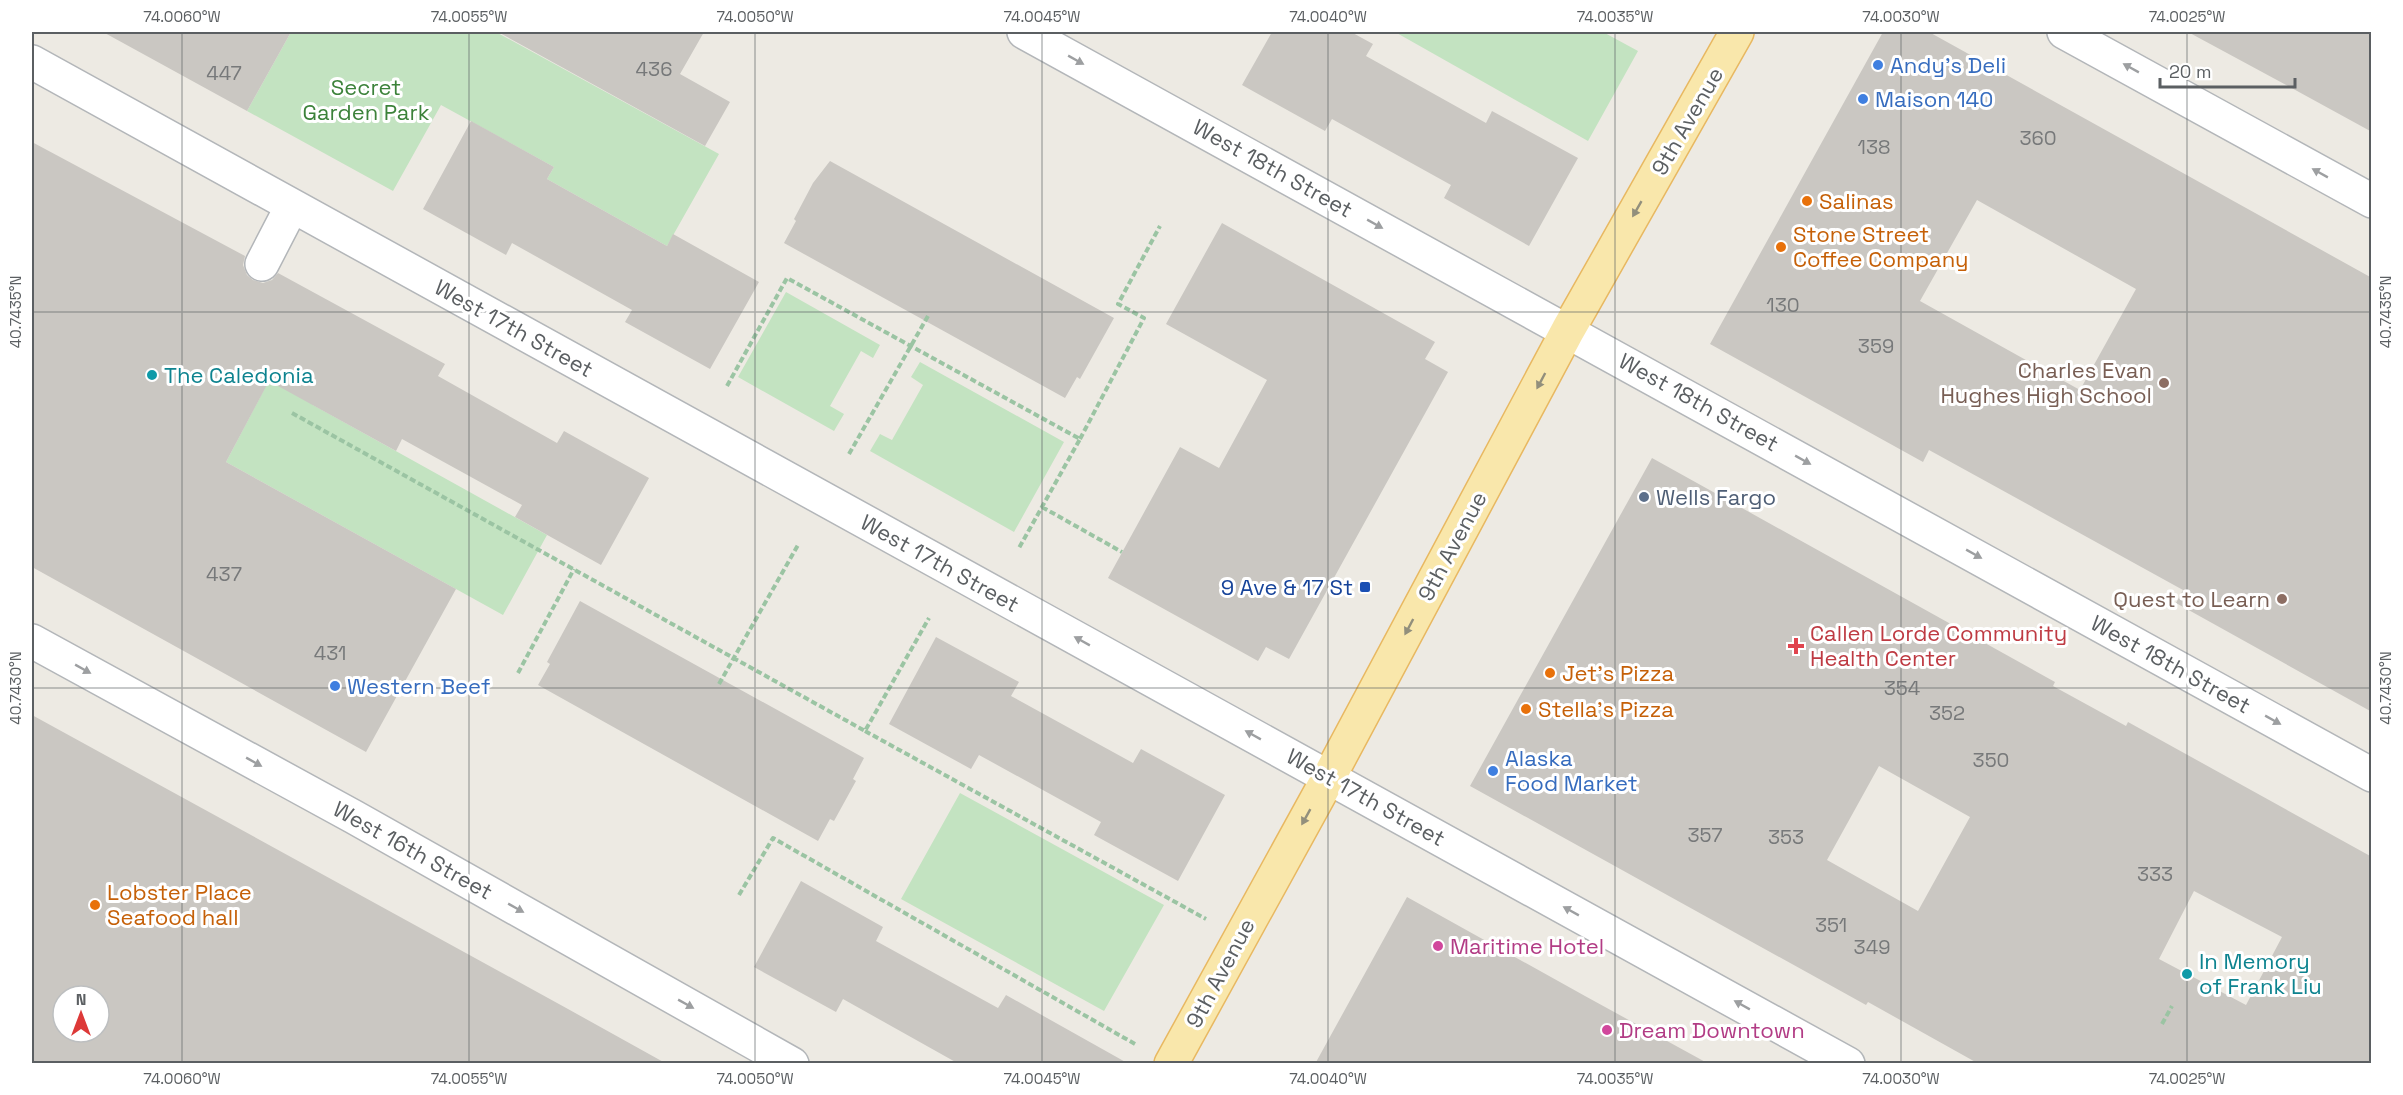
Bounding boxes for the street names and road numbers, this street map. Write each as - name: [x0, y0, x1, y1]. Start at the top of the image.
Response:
- street label: 9th Avenue: [1645, 62, 1729, 180]
- street label: West 18th Street: [1188, 112, 1358, 224]
- street label: West 17th Street: [430, 273, 598, 383]
- street label: West 18th Street: [1614, 346, 1784, 458]
- street label: 9th Avenue: [1411, 486, 1493, 606]
- street label: West 17th Street: [856, 508, 1024, 618]
- street label: West 18th Street: [2086, 608, 2256, 720]
- street label: West 17th Street: [1282, 742, 1450, 852]
- street label: West 16th Street: [328, 795, 498, 905]
- street label: 9th Avenue: [1179, 913, 1261, 1033]

